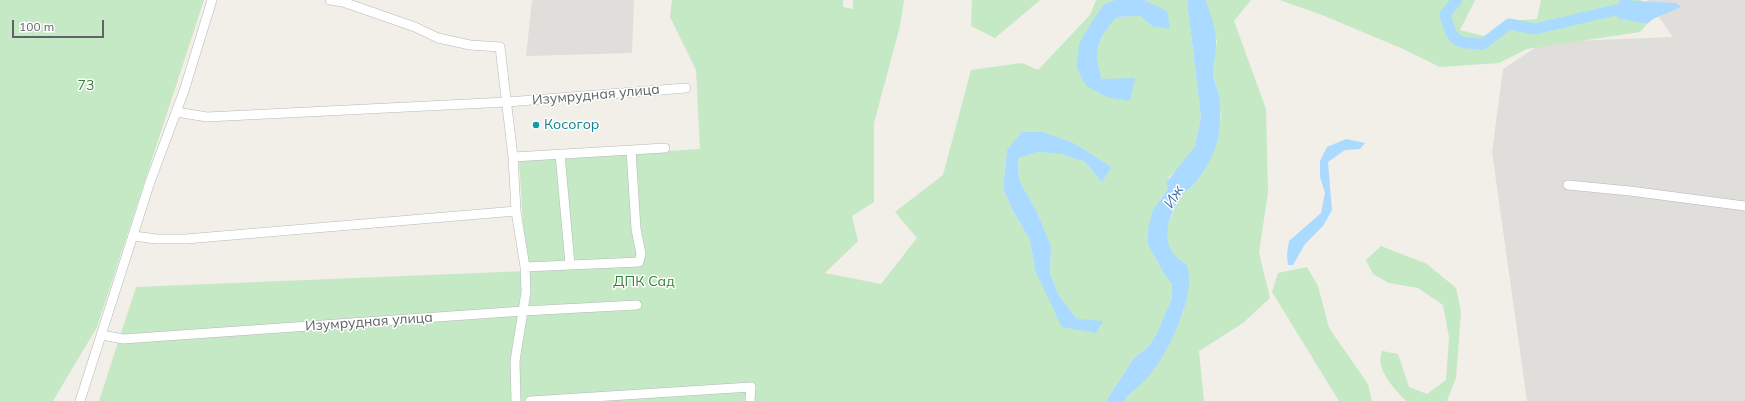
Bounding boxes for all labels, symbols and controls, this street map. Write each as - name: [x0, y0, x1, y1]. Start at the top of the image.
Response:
- scale bar: [14, 12, 106, 38]
- text: 100 m: [19, 19, 54, 34]
- park label: 73: [78, 78, 94, 94]
- street label: Изумрудная улица: [532, 81, 660, 109]
- place label: Косогор: [544, 117, 599, 133]
- marker: Косогор: [531, 120, 541, 130]
- water label: Иж: [1160, 182, 1188, 212]
- park label: ДПК Сад: [613, 274, 675, 290]
- street label: Изумрудная улица: [305, 309, 433, 335]

